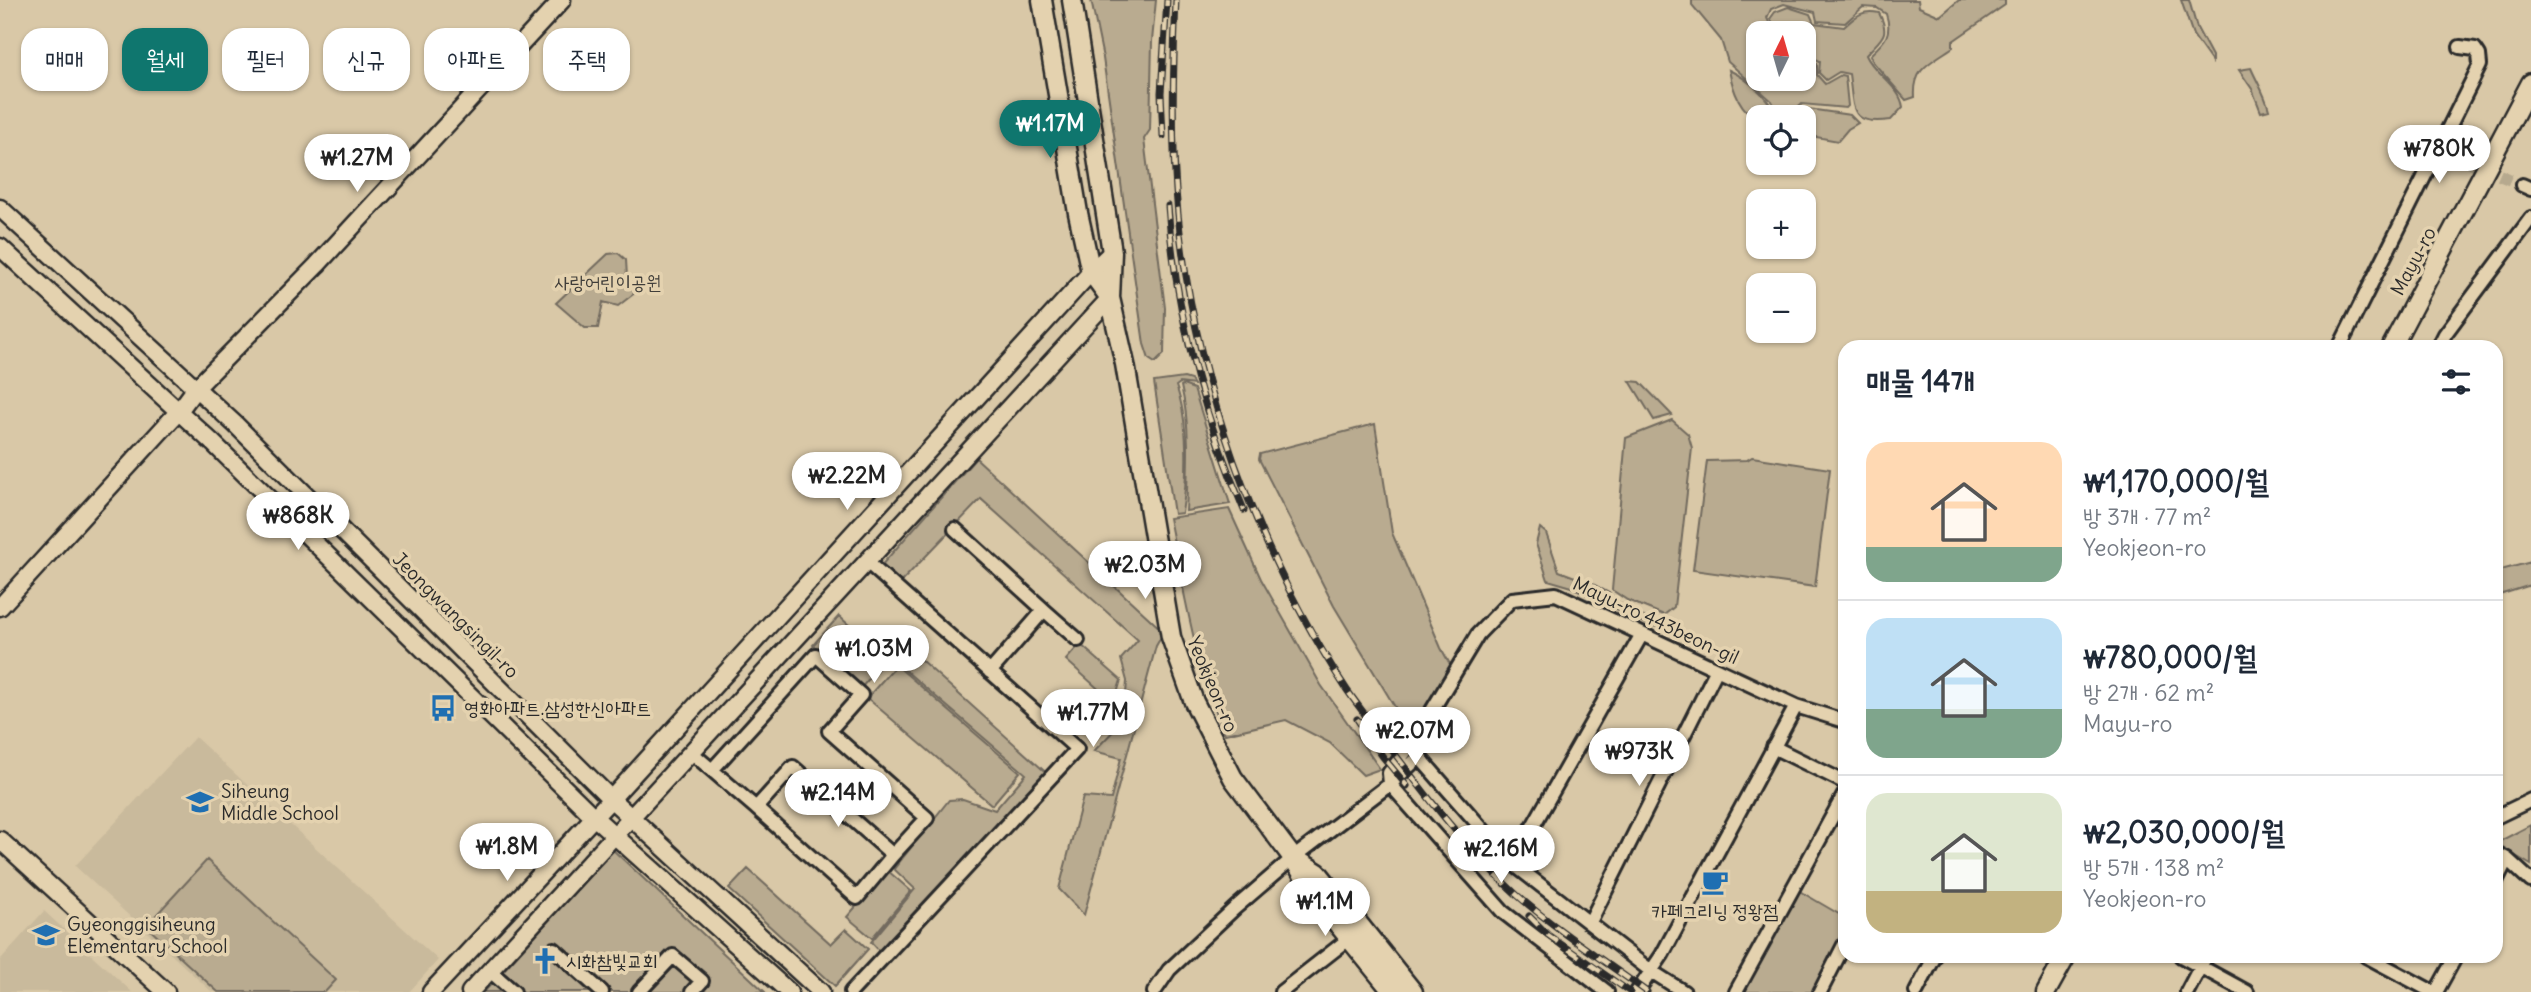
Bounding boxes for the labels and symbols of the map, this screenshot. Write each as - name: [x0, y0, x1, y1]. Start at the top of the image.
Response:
- north arrow: [1746, 21, 1816, 91]
- pin: ₩1.17M: [993, 100, 1107, 160]
- pin: ₩780K: [2390, 125, 2488, 185]
- pin: ₩1.27M: [300, 134, 414, 194]
- street label: Mayu-ro: [2385, 223, 2441, 299]
- park label: 사랑어린이공원: [554, 270, 662, 294]
- pin: ₩2.22M: [790, 452, 904, 512]
- pin: ₩868K: [249, 492, 347, 552]
- pin: ₩2.03M: [1088, 542, 1202, 601]
- street label: Jeongwangsingil-ro: [388, 547, 524, 683]
- street label: Mayu-ro 443beon-gil: [1569, 571, 1743, 669]
- pin: ₩1.03M: [817, 626, 931, 685]
- street label: Yeokjeon-ro: [1182, 632, 1244, 736]
- pin: ₩1.77M: [1036, 690, 1150, 749]
- bus stop icon: 영화아파트.삼성한신아파트: [428, 693, 458, 723]
- place label: 영화아파트.삼성한신아파트: [464, 696, 651, 720]
- pin: ₩2.07M: [1358, 708, 1472, 767]
- pin: ₩973K: [1590, 728, 1688, 788]
- pin: ₩2.14M: [781, 770, 895, 829]
- place label: Siheung Middle School: [221, 779, 339, 825]
- school or university icon: Siheung Middle School: [185, 787, 215, 817]
- pin: ₩1.8M: [458, 824, 556, 883]
- pin: ₩2.16M: [1444, 826, 1558, 885]
- cafe icon: 카페그리닝 정왕점: [1700, 867, 1730, 897]
- pin: ₩1.1M: [1276, 878, 1374, 938]
- place label: 카페그리닝 정왕점: [1652, 899, 1778, 923]
- place label: Gyeonggisiheung Elementary School: [67, 912, 228, 958]
- school or university icon: Gyeonggisiheung Elementary School: [31, 920, 61, 950]
- church icon: 시화참빛교회: [530, 946, 560, 976]
- place label: 시화참빛교회: [566, 949, 658, 973]

